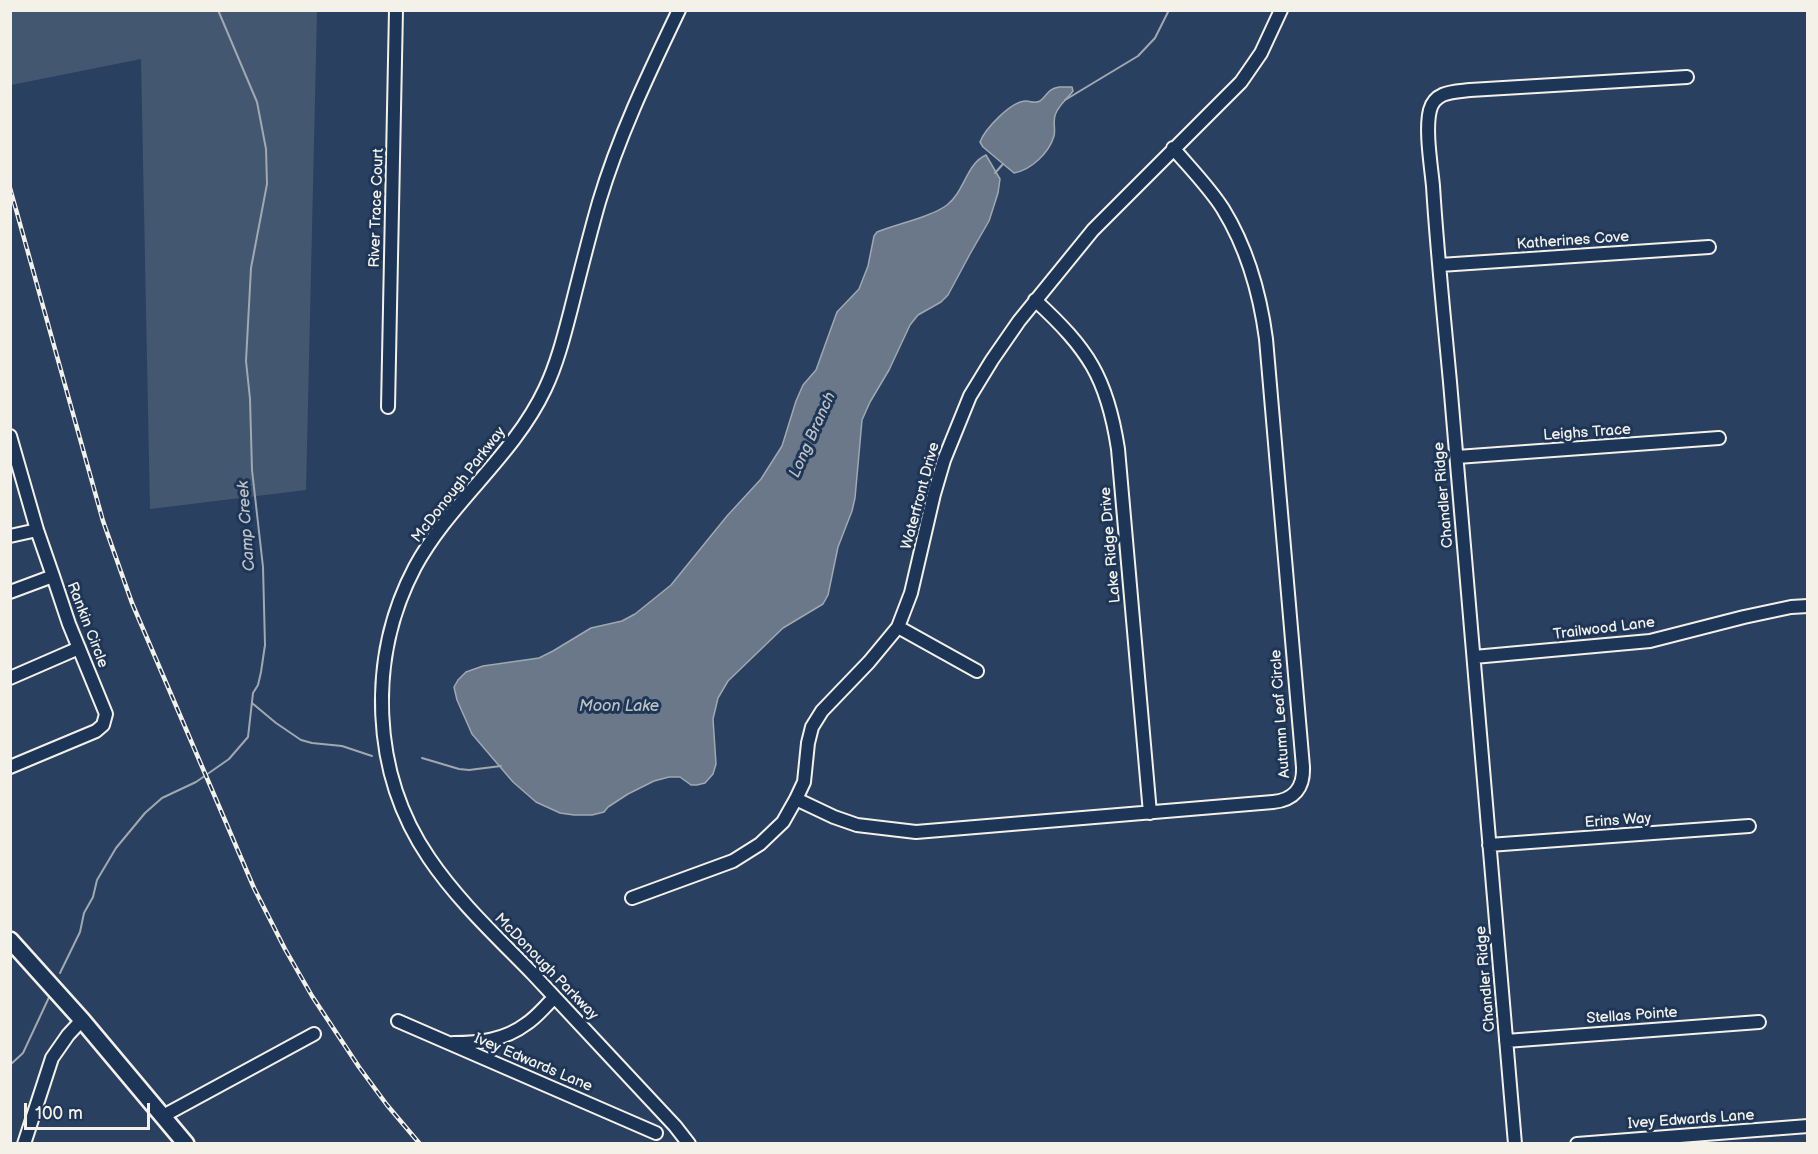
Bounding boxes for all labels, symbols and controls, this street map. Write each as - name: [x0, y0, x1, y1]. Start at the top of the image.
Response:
- street label: River Trace Court: [366, 148, 388, 268]
- street label: Katherines Cove: [1516, 228, 1630, 254]
- water label: Long Branch: [786, 389, 840, 481]
- street label: Leighs Trace: [1543, 421, 1631, 445]
- street label: McDonough Parkway: [408, 424, 510, 546]
- street label: Waterfront Drive: [898, 440, 944, 552]
- street label: Chandler Ridge: [1430, 441, 1458, 549]
- water label: Camp Creek: [234, 480, 260, 572]
- street label: Lake Ridge Drive: [1097, 486, 1125, 604]
- street label: Rankin Circle: [62, 580, 112, 670]
- street label: Trailwood Lane: [1552, 614, 1656, 644]
- street label: Autumn Leaf Circle: [1268, 649, 1294, 779]
- water label: Moon Lake: [579, 697, 659, 717]
- street label: Erins Way: [1584, 810, 1652, 832]
- street label: McDonough Parkway: [490, 910, 602, 1024]
- street label: Chandler Ridge: [1472, 925, 1500, 1033]
- street label: Stellas Pointe: [1586, 1004, 1678, 1028]
- street label: Ivey Edwards Lane: [471, 1030, 595, 1096]
- scale bar: [27, 1091, 153, 1129]
- text: 100 m: [35, 1103, 83, 1124]
- street label: Ivey Edwards Lane: [1627, 1107, 1755, 1133]

